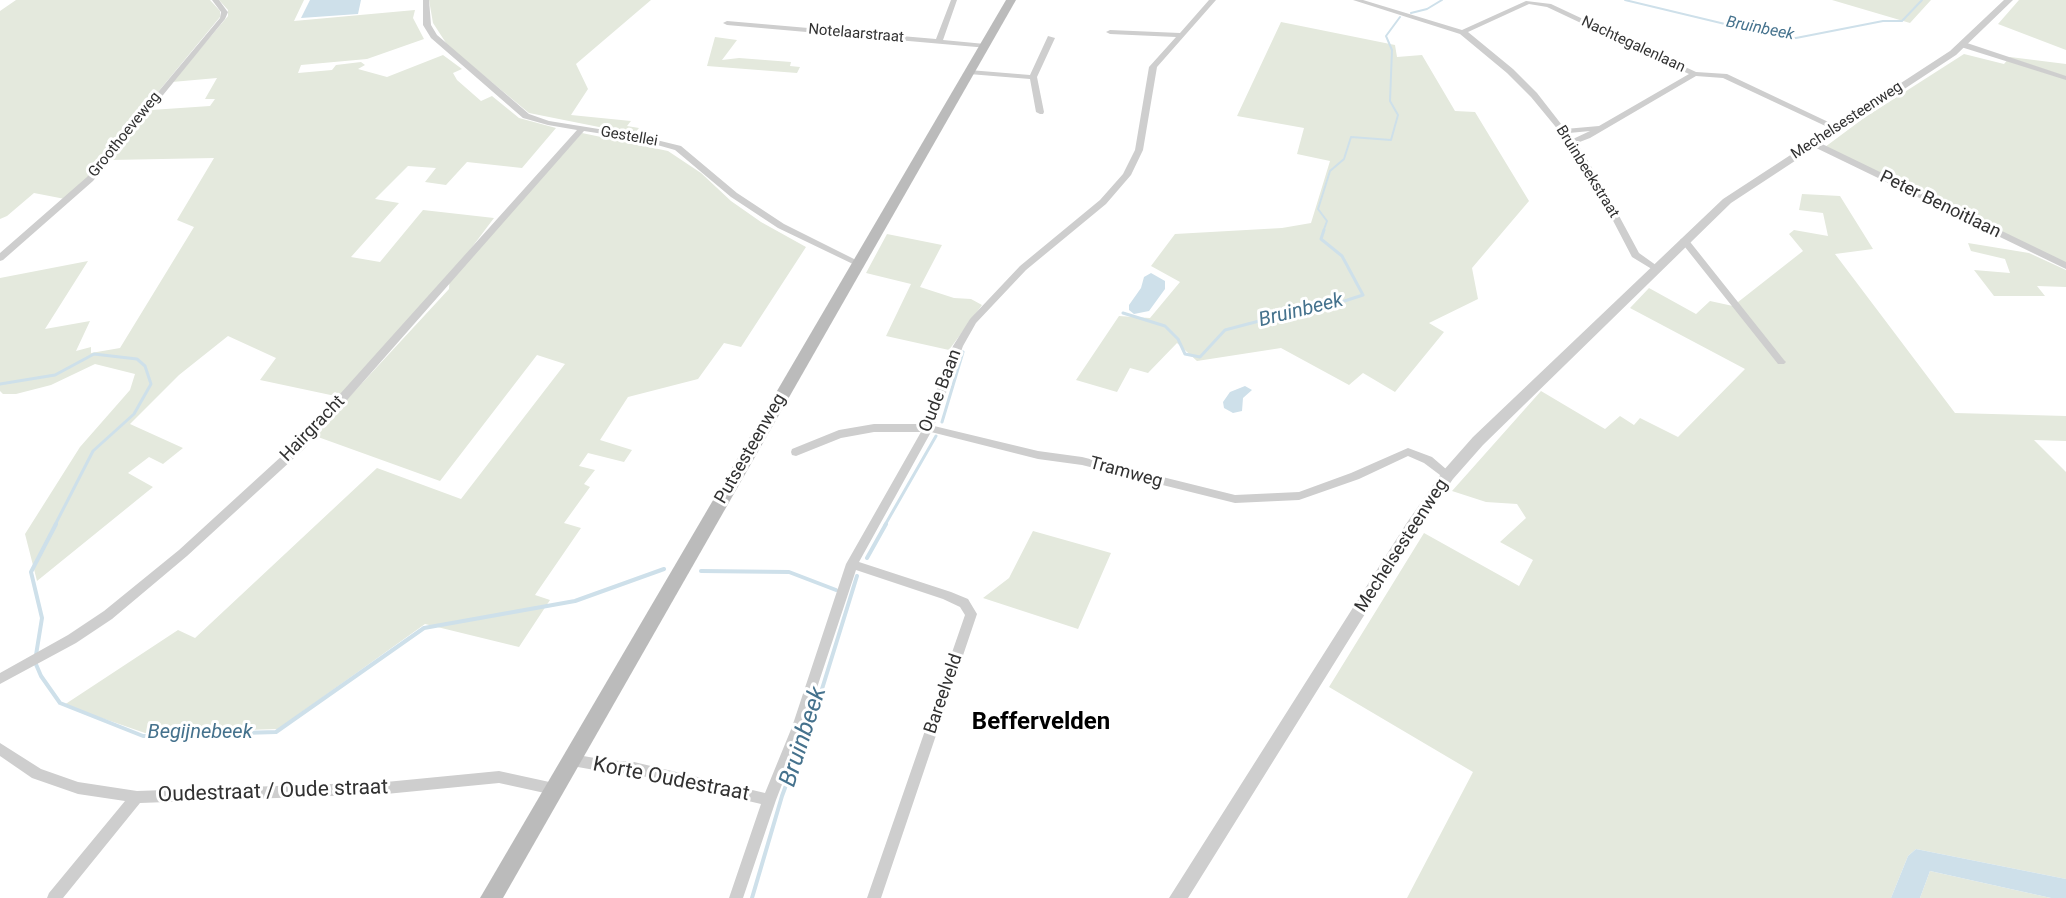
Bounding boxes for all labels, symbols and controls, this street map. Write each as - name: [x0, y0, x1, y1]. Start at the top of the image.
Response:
- street label: Nachtegalenlaan: [1578, 13, 1688, 77]
- water label: Bruinbeek: [1724, 13, 1796, 45]
- street label: Notelaarstraat: [807, 21, 905, 47]
- street label: Mechelsesteenweg: [1788, 78, 1906, 164]
- street label: Groothoeveweg: [85, 89, 165, 181]
- street label: Gestellei: [599, 123, 659, 151]
- street label: Bruinbeekstraat: [1551, 123, 1623, 221]
- street label: Peter Benoitlaan: [1876, 166, 2004, 244]
- water label: Bruinbeek: [1256, 289, 1346, 333]
- street label: Oude Baan: [915, 346, 967, 436]
- street label: Putsesteenweg: [711, 390, 791, 508]
- street label: Hairgracht: [276, 391, 350, 467]
- street label: Tramweg: [1087, 453, 1165, 493]
- street label: Mechelsesteenweg: [1351, 475, 1453, 617]
- street label: Bareelveld: [920, 651, 968, 737]
- water label: Bruinbeek: [774, 683, 834, 791]
- district label: Beffervelden: [972, 709, 1110, 737]
- water label: Begijnebeek: [148, 721, 252, 745]
- street label: Korte Oudestraat: [591, 752, 751, 808]
- street label: Oudestraat / Oude straat: [157, 775, 389, 809]

